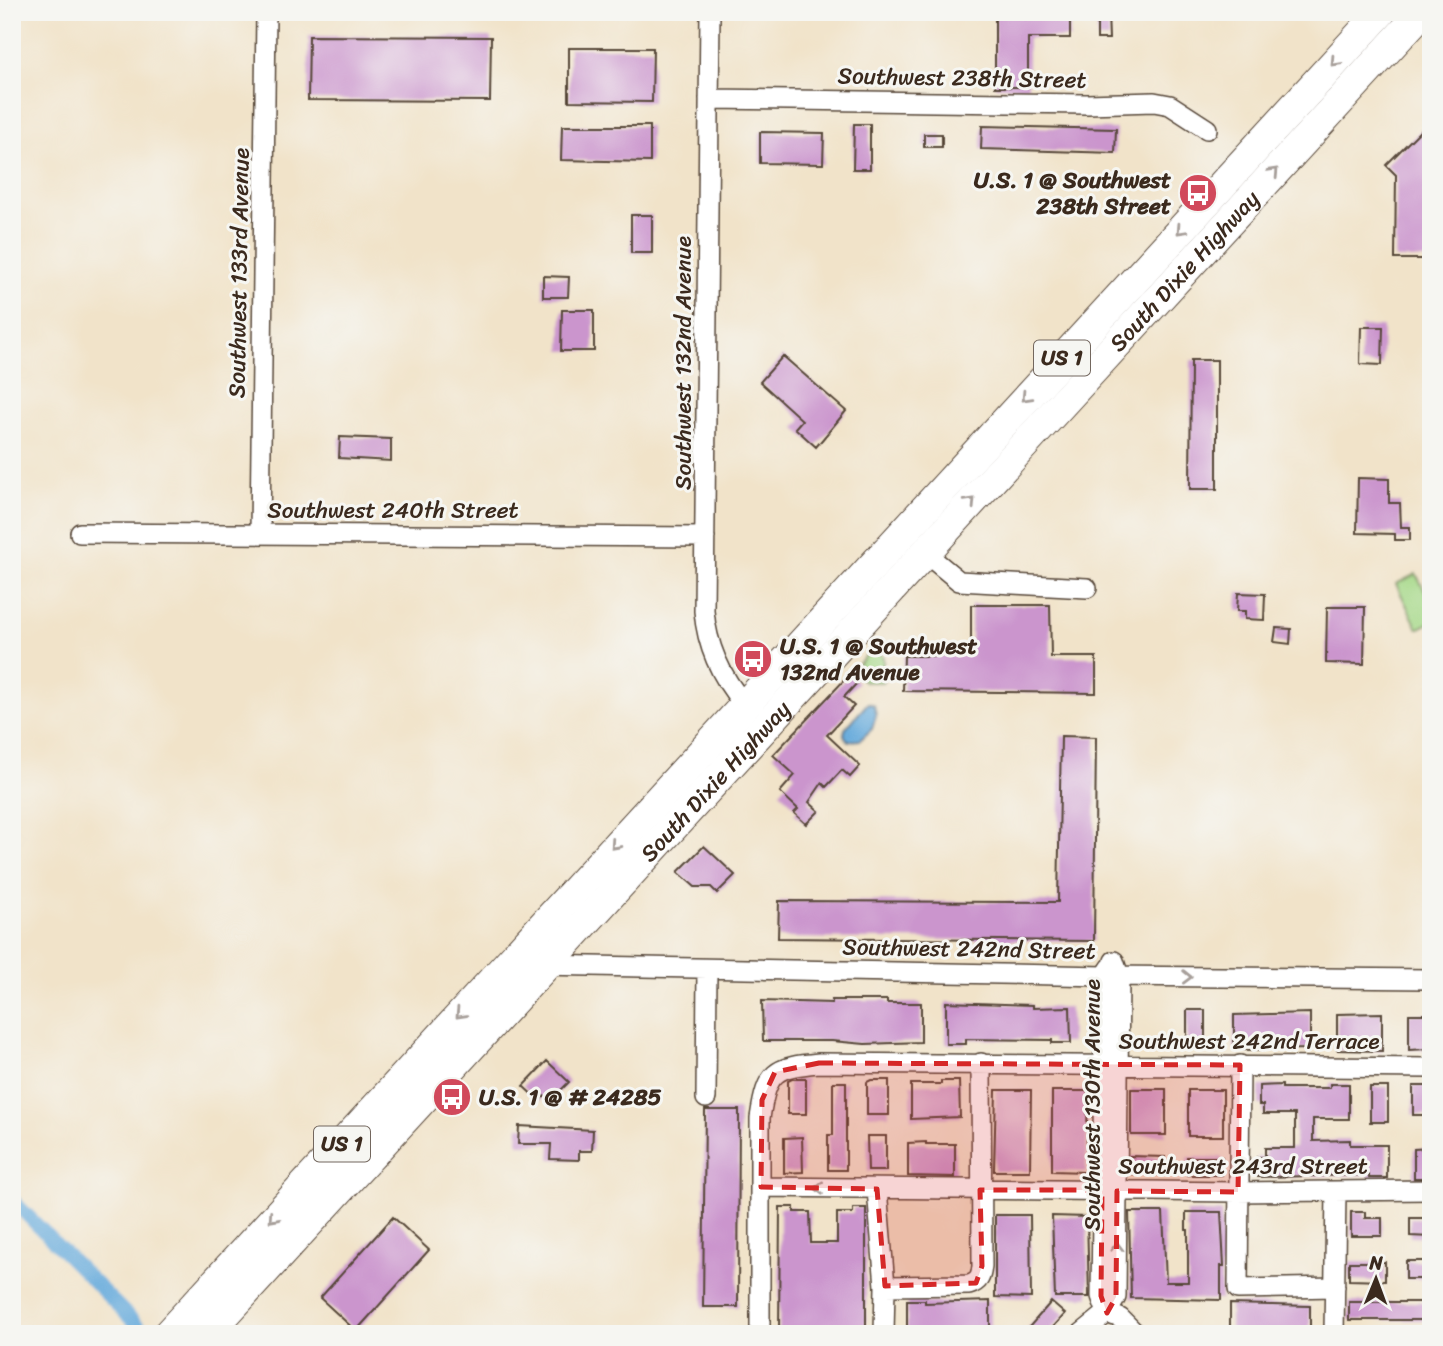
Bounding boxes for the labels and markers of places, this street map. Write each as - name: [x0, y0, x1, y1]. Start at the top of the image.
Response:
- place label: U.S. 1 @ Southwest 238th Street: [974, 160, 1171, 227]
- bus stop icon: U.S. 1 @ Southwest 238th Street: [1177, 172, 1219, 214]
- place label: U.S. 1 @ Southwest 132nd Avenue: [780, 626, 977, 693]
- bus stop icon: U.S. 1 @ Southwest 132nd Avenue: [732, 638, 774, 680]
- bus stop icon: U.S. 1 @ # 24285: [431, 1076, 473, 1118]
- place label: U.S. 1 @ # 24285: [479, 1077, 662, 1118]

